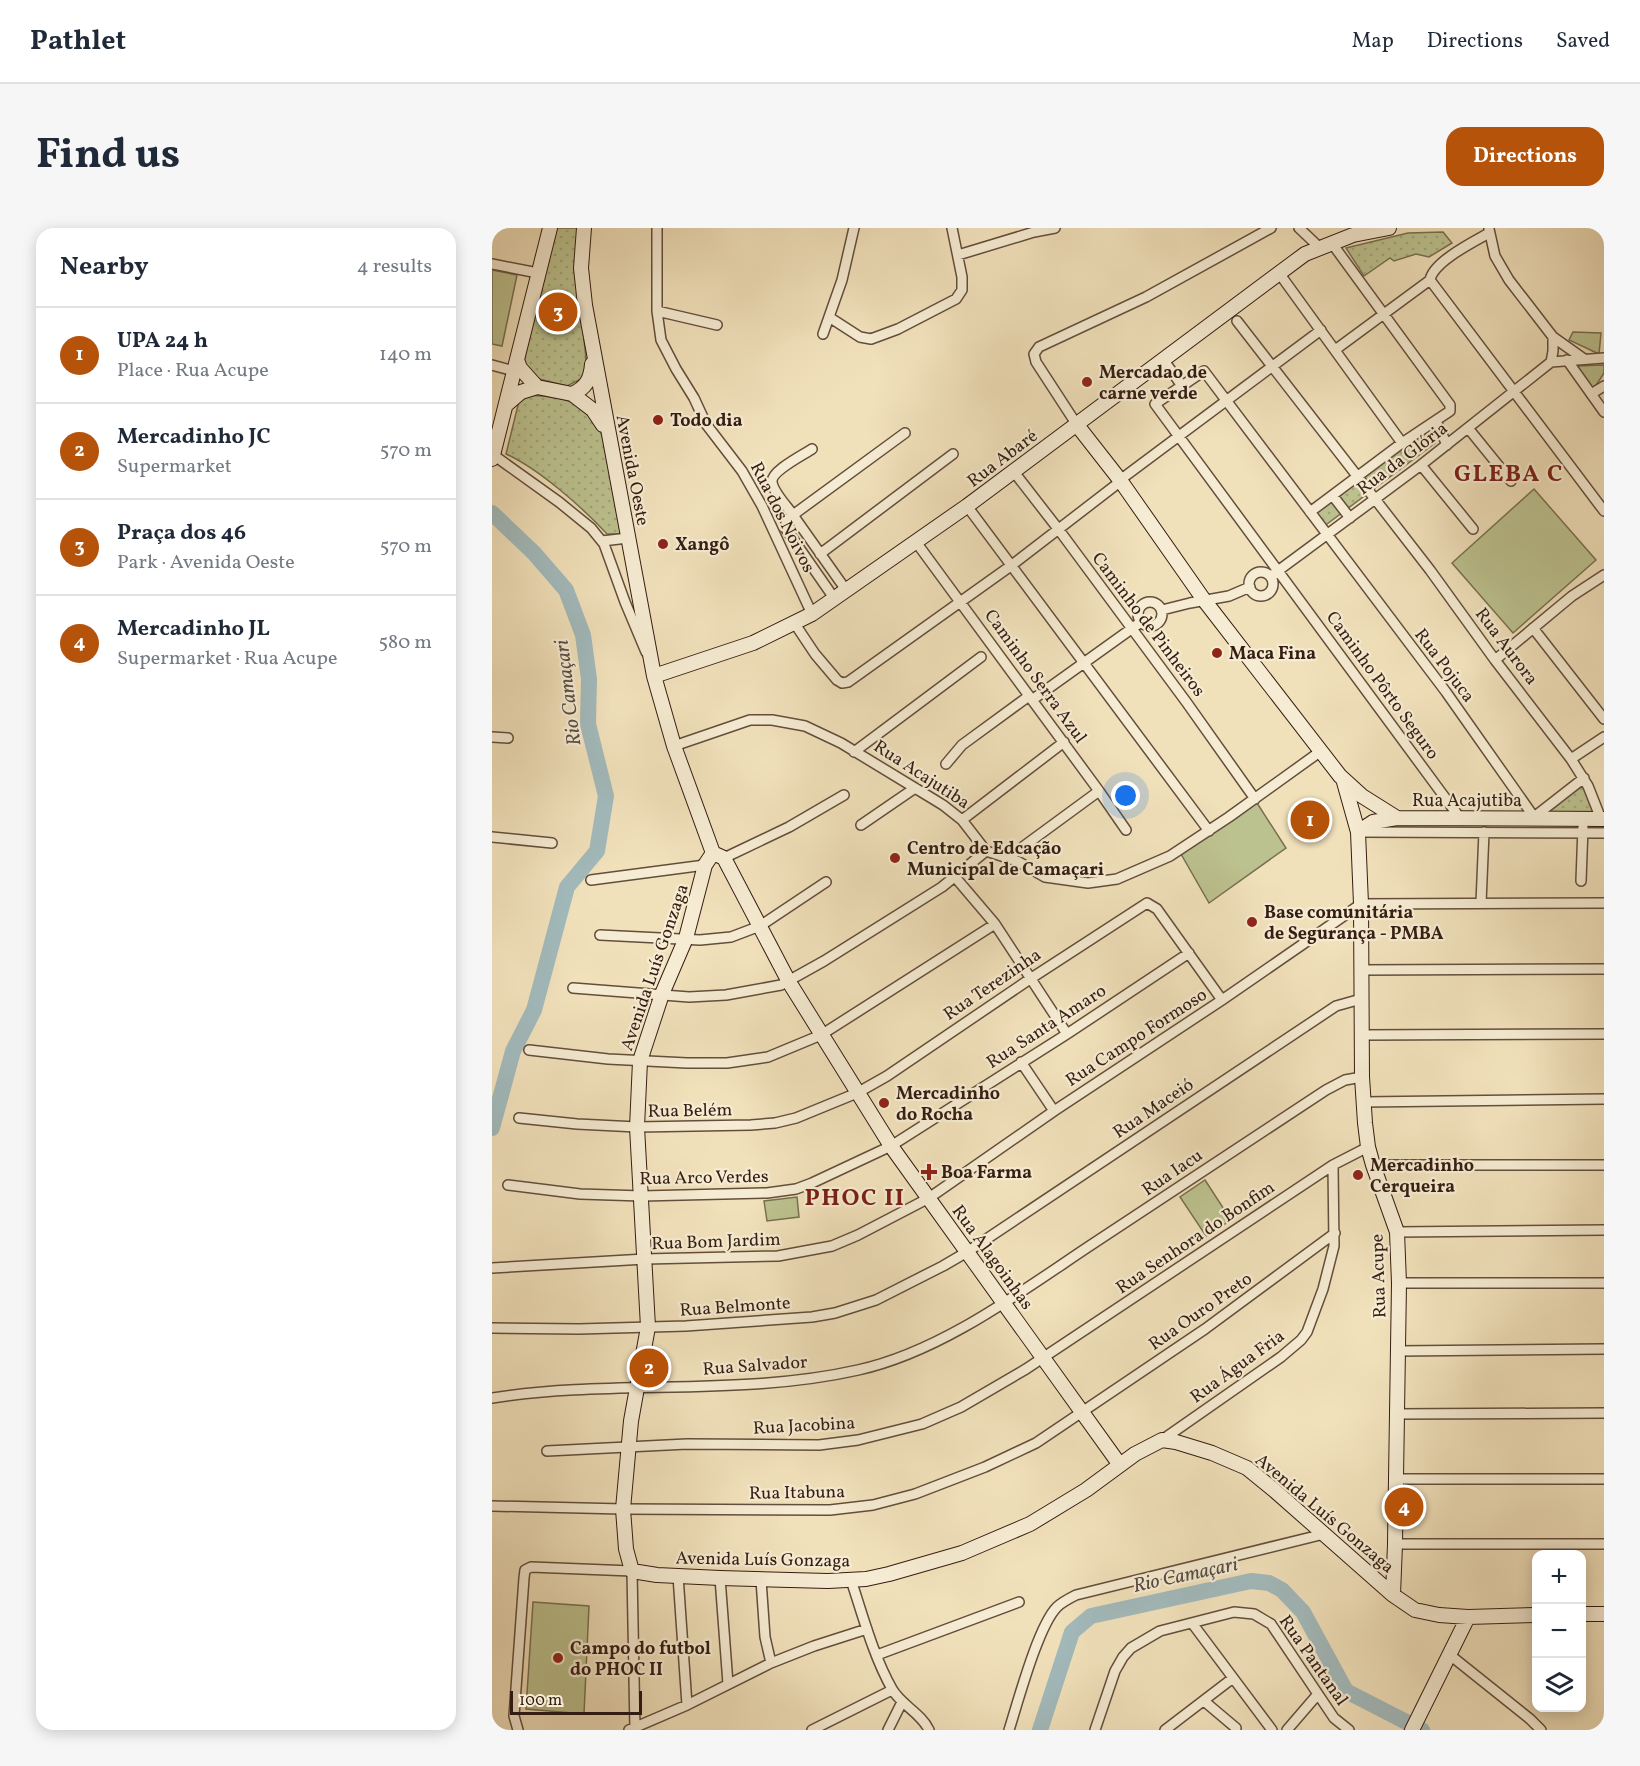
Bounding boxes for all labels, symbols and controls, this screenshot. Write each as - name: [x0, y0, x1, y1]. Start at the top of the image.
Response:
- text: Pathlet: [30, 22, 126, 61]
- text: Map: [1352, 27, 1394, 56]
- text: Directions: [1427, 27, 1523, 56]
- text: Saved: [1556, 27, 1610, 56]
- text: Find us: [36, 127, 180, 186]
- button: Directions: [1446, 127, 1604, 186]
- text: Nearby: [60, 249, 149, 285]
- text: 4 results: [357, 253, 432, 281]
- pin: 3: [538, 290, 578, 334]
- text: UPA 24 h: [117, 326, 208, 357]
- text: 1: [75, 341, 84, 369]
- text: 140 m: [379, 341, 432, 369]
- text: Place · Rua Acupe: [117, 357, 269, 385]
- place label: Mercadao de carne verde: [1099, 361, 1207, 407]
- marker: Mercadao de carne verde: [1080, 375, 1094, 389]
- place label: Todo dia: [670, 409, 743, 434]
- street label: Avenida Oeste: [609, 413, 655, 528]
- marker: Todo dia: [651, 413, 665, 427]
- street label: Rua da Glória: [1352, 417, 1453, 502]
- text: Mercadinho JC: [117, 422, 271, 453]
- street label: Rua Abaré: [962, 424, 1043, 494]
- text: 2: [74, 437, 85, 465]
- text: 570 m: [380, 437, 432, 465]
- text: Supermarket: [117, 453, 232, 481]
- street label: Rua dos Noivos: [743, 458, 820, 577]
- district label: GLEBA C: [1454, 458, 1564, 492]
- text: Praça dos 46: [117, 518, 246, 549]
- text: 3: [74, 533, 85, 561]
- text: 570 m: [380, 533, 432, 561]
- place label: Xangô: [675, 533, 729, 558]
- marker: Xangô: [656, 537, 670, 551]
- street label: Caminho de Pinheiros: [1085, 547, 1210, 702]
- text: Park · Avenida Oeste: [117, 549, 295, 577]
- street label: Rua Aurora: [1468, 603, 1543, 691]
- street label: Caminho Serra Azul: [978, 605, 1092, 749]
- street label: Caminho Pôrto Seguro: [1319, 606, 1444, 765]
- text: Mercadinho JL: [117, 614, 270, 645]
- street label: Rua Pojuca: [1408, 624, 1480, 708]
- text: 4: [73, 629, 86, 657]
- text: 580 m: [379, 629, 432, 657]
- water label: Rio Camaçari: [548, 637, 589, 747]
- place label: Maca Fina: [1229, 642, 1316, 667]
- text: Supermarket · Rua Acupe: [117, 645, 337, 673]
- marker: Maca Fina: [1210, 646, 1224, 660]
- street label: Rua Acajutiba: [868, 735, 974, 816]
- your location: [1111, 781, 1140, 810]
- street label: Rua Acajutiba: [1412, 789, 1522, 814]
- pin: 1: [1290, 798, 1330, 842]
- place label: Centro de Edcação Municipal de Camaçari: [907, 837, 1104, 883]
- marker: Centro de Edcação Municipal de Camaçari: [888, 851, 902, 865]
- street label: Avenida Luís Gonzaga: [615, 881, 696, 1054]
- place label: Base comunitária de Segurança - PMBA: [1264, 901, 1444, 947]
- marker: Base comunitária de Segurança - PMBA: [1245, 915, 1259, 929]
- street label: Rua Terezinha: [939, 943, 1047, 1027]
- street label: Rua Santa Amaro: [982, 979, 1112, 1075]
- street label: Rua Campo Formoso: [1061, 983, 1213, 1093]
- street label: Rua Maceió: [1109, 1073, 1199, 1145]
- place label: Mercadinho do Rocha: [896, 1082, 1000, 1128]
- marker: Mercadinho do Rocha: [877, 1096, 891, 1110]
- street label: Rua Belém: [648, 1098, 733, 1125]
- street label: Rua Iacu: [1137, 1144, 1208, 1203]
- place label: Mercadinho Cerqueira: [1370, 1154, 1474, 1200]
- place label: Boa Farma: [941, 1161, 1032, 1186]
- street label: Rua Arco Verdes: [639, 1165, 769, 1192]
- marker: Boa Farma: [922, 1165, 936, 1179]
- marker: Mercadinho Cerqueira: [1351, 1168, 1365, 1182]
- street label: Rua Senhora do Bonfim: [1111, 1176, 1280, 1301]
- district label: PHOC II: [804, 1182, 906, 1216]
- street label: Rua Alagoinhas: [945, 1200, 1038, 1316]
- street label: Rua Bom Jardim: [651, 1228, 781, 1257]
- street label: Rua Acupe: [1366, 1233, 1393, 1319]
- street label: Rua Ouro Preto: [1144, 1267, 1258, 1357]
- street label: Rua Belmonte: [679, 1291, 791, 1324]
- street label: Rua Água Fria: [1186, 1324, 1290, 1410]
- pin: 2: [630, 1346, 668, 1390]
- street label: Rua Salvador: [702, 1350, 809, 1383]
- street label: Rua Jacobina: [752, 1411, 856, 1442]
- street label: Avenida Luís Gonzaga: [1249, 1448, 1399, 1580]
- street label: Rua Itabuna: [749, 1480, 845, 1507]
- pin: 4: [1384, 1484, 1424, 1530]
- street label: Avenida Luís Gonzaga: [675, 1546, 851, 1575]
- map controls: [1532, 1550, 1586, 1712]
- button: +: [1532, 1550, 1586, 1604]
- water label: Rio Camaçari: [1130, 1551, 1241, 1601]
- button: −: [1532, 1604, 1586, 1658]
- street label: Rua Pantanal: [1272, 1610, 1353, 1711]
- place label: Campo do futbol do PHOC II: [570, 1637, 711, 1683]
- marker: Campo do futbol do PHOC II: [551, 1651, 565, 1665]
- button: layers: [1532, 1658, 1586, 1712]
- scale bar: [510, 1688, 642, 1716]
- text: 100 m: [519, 1690, 562, 1712]

